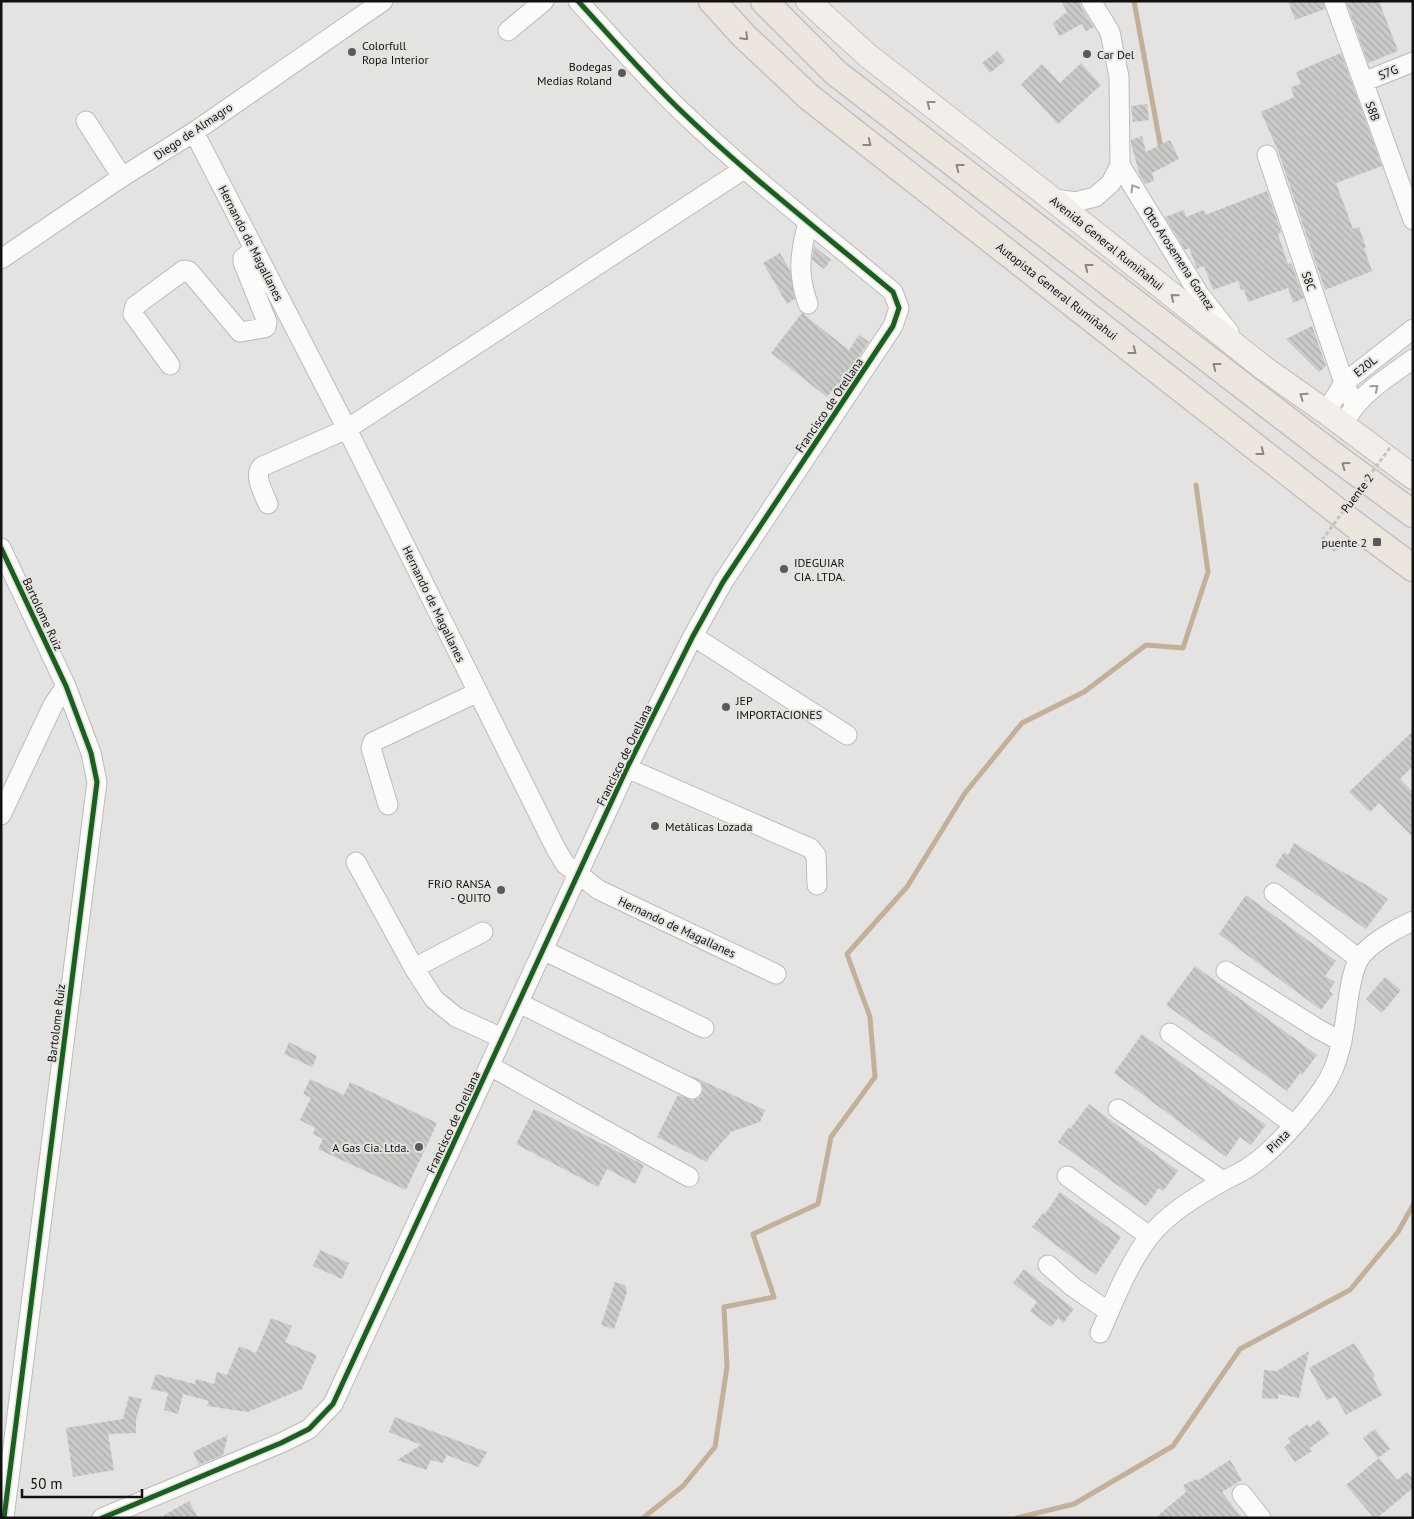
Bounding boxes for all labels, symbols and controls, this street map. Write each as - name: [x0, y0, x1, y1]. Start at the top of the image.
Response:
- one-way arrow: [739, 31, 748, 40]
- place label: Colorfull Ropa Interior: [362, 38, 429, 67]
- marker: Colorfull Ropa Interior: [346, 46, 358, 58]
- place label: Car Del: [1097, 47, 1135, 62]
- marker: Car Del: [1081, 48, 1093, 60]
- place label: Bodegas Medias Roland: [537, 59, 612, 88]
- street label: S7G: [1376, 61, 1400, 83]
- marker: Bodegas Medias Roland: [616, 67, 628, 79]
- street label: Diego de Almagro: [151, 99, 235, 163]
- street label: S8B: [1363, 99, 1383, 123]
- one-way arrow: [927, 102, 936, 110]
- one-way arrow: [862, 138, 871, 146]
- one-way arrow: [956, 165, 965, 173]
- street label: Hernando de Magallanes: [215, 183, 287, 303]
- one-way arrow: [1131, 185, 1141, 194]
- street label: Avenida General Rumiñahui: [1047, 193, 1167, 293]
- street label: Otto Arosemena Gomez: [1140, 203, 1218, 313]
- street label: Autopista General Rumiñahui: [993, 239, 1121, 343]
- one-way arrow: [1085, 264, 1094, 272]
- street label: S8C: [1299, 269, 1319, 293]
- one-way arrow: [1171, 293, 1180, 302]
- one-way arrow: [1128, 346, 1137, 355]
- street label: E20L: [1350, 352, 1380, 380]
- street label: Francisco de Orellana: [792, 355, 866, 455]
- one-way arrow: [1212, 363, 1222, 372]
- one-way arrow: [1369, 385, 1378, 394]
- one-way arrow: [1299, 393, 1309, 402]
- one-way arrow: [1255, 446, 1264, 454]
- one-way arrow: [1341, 462, 1351, 471]
- street label: Puente 2: [1337, 470, 1377, 516]
- place label: puente 2: [1322, 535, 1367, 550]
- marker: puente 2: [1371, 536, 1383, 548]
- street label: Hernando de Magallanes: [399, 543, 469, 665]
- place label: IDEGUIAR CIA. LTDA.: [794, 555, 845, 584]
- marker: IDEGUIAR CIA. LTDA.: [778, 563, 790, 575]
- street label: Bartolome Ruiz: [20, 575, 66, 653]
- place label: JEP IMPORTACIONES: [735, 693, 822, 722]
- marker: JEP IMPORTACIONES: [720, 701, 732, 713]
- street label: Francisco de Orellana: [593, 702, 655, 808]
- place label: Metálicas Lozada: [665, 819, 752, 834]
- marker: Metálicas Lozada: [649, 820, 661, 832]
- place label: FRíO RANSA - QUITO: [428, 876, 491, 905]
- marker: FRíO RANSA - QUITO: [495, 884, 507, 896]
- street label: Hernando de Magallanes: [616, 893, 738, 961]
- street label: Bartolome Ruiz: [44, 983, 68, 1063]
- street label: Francisco de Orellana: [423, 1069, 483, 1175]
- street label: Pinta: [1263, 1126, 1293, 1156]
- place label: A Gas Cia. Ltda.: [332, 1140, 409, 1155]
- marker: A Gas Cia. Ltda.: [413, 1141, 425, 1153]
- scale bar: [22, 1466, 142, 1498]
- text: 50 m: [30, 1474, 63, 1493]

